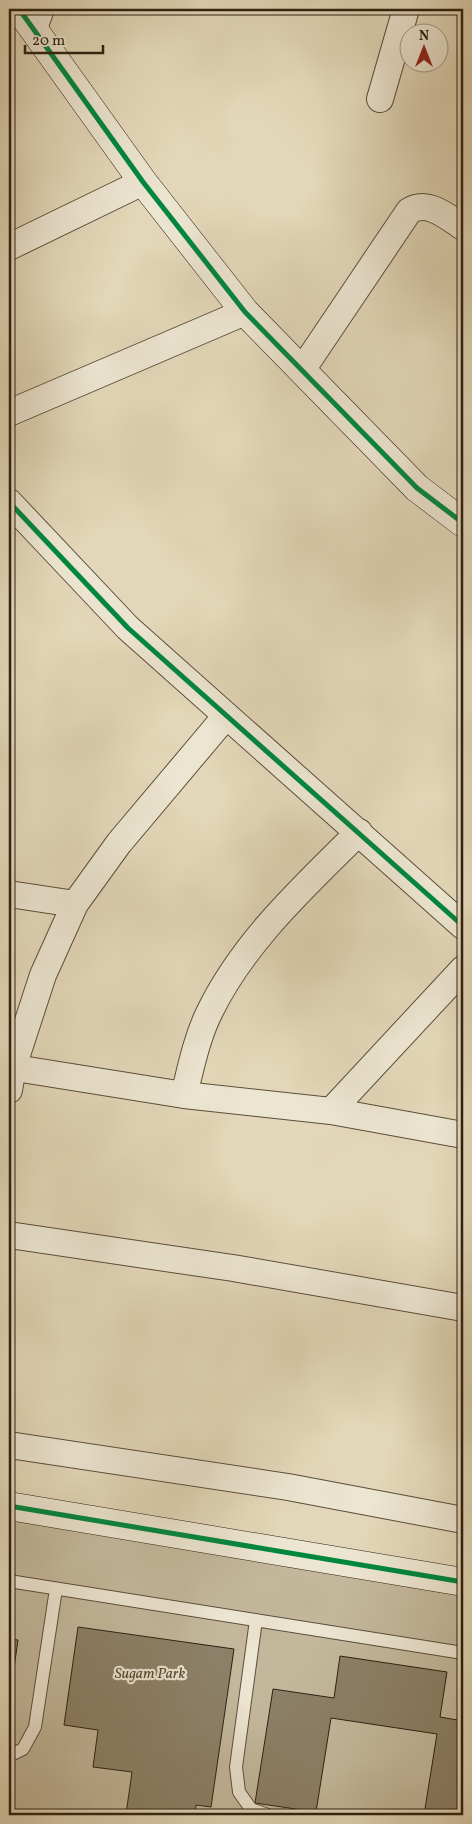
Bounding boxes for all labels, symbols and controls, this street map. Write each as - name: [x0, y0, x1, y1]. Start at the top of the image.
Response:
- scale bar: [25, 22, 102, 54]
- north arrow: [400, 22, 450, 72]
- text: N: [419, 27, 429, 46]
- text: 20 m: [32, 31, 65, 52]
- park label: Sugam Park: [115, 1664, 185, 1685]

